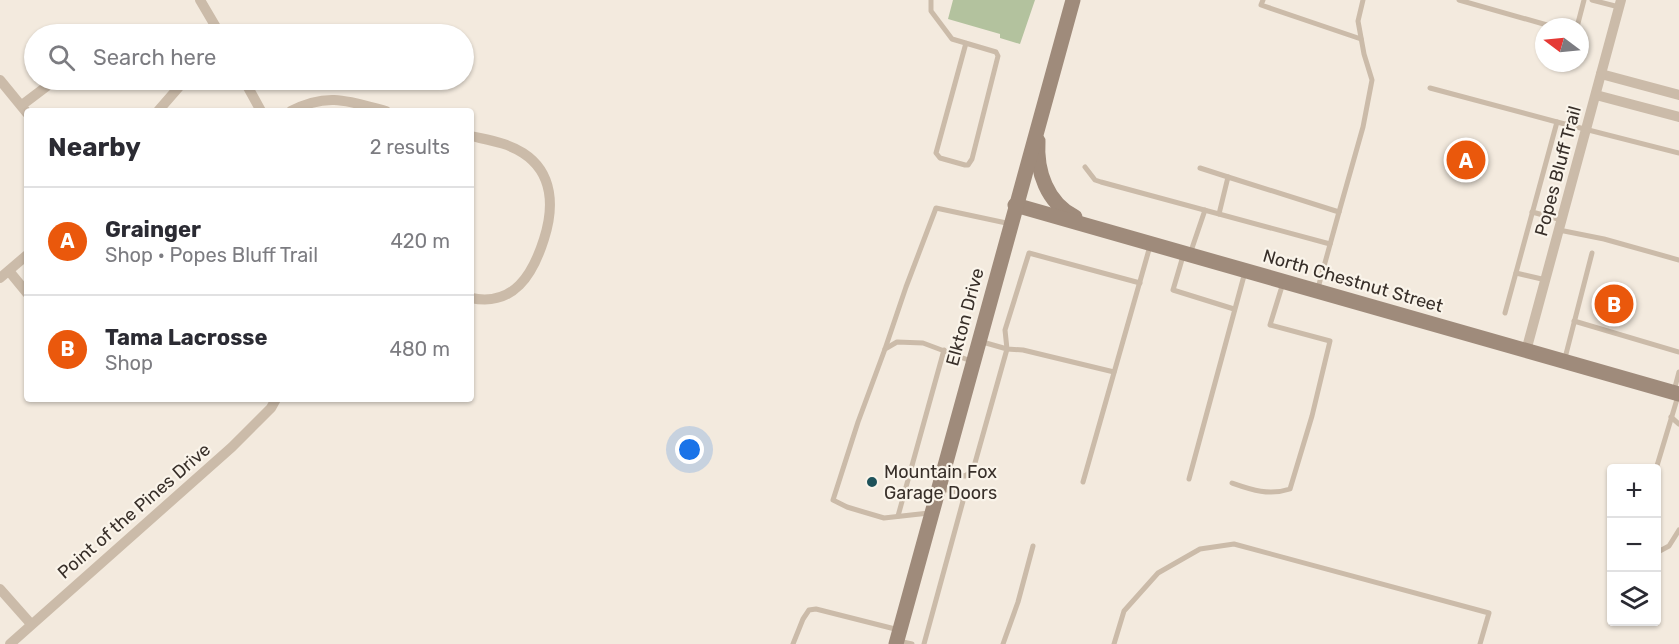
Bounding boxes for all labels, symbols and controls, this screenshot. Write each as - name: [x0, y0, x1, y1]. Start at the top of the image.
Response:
- north arrow: [1535, 18, 1589, 72]
- search box: [24, 24, 474, 90]
- icon: search: [45, 41, 78, 74]
- text: Search here: [93, 44, 216, 71]
- street label: Popes Bluff Trail: [1530, 104, 1586, 238]
- text: Nearby: [48, 132, 141, 163]
- text: 2 results: [370, 135, 450, 159]
- pin: A: [1446, 138, 1486, 182]
- text: Grainger: [105, 216, 201, 243]
- text: A: [60, 229, 75, 253]
- text: 420 m: [390, 229, 450, 253]
- text: Shop · Popes Bluff Trail: [105, 243, 318, 267]
- street label: North Chestnut Street: [1260, 245, 1446, 317]
- street label: Elkton Drive: [941, 266, 989, 368]
- pin: B: [1594, 282, 1634, 326]
- text: Tama Lacrosse: [105, 324, 268, 351]
- text: B: [60, 337, 75, 361]
- text: 480 m: [389, 337, 450, 361]
- text: Shop: [105, 351, 153, 375]
- your location: [675, 435, 704, 464]
- street label: Point of the Pines Drive: [53, 439, 215, 583]
- place label: Mountain Fox Garage Doors: [884, 461, 997, 504]
- map controls: [1607, 464, 1661, 626]
- button: +: [1607, 464, 1661, 518]
- marker: Mountain Fox Garage Doors: [865, 475, 879, 489]
- button: −: [1607, 518, 1661, 572]
- button: layers: [1607, 572, 1661, 626]

